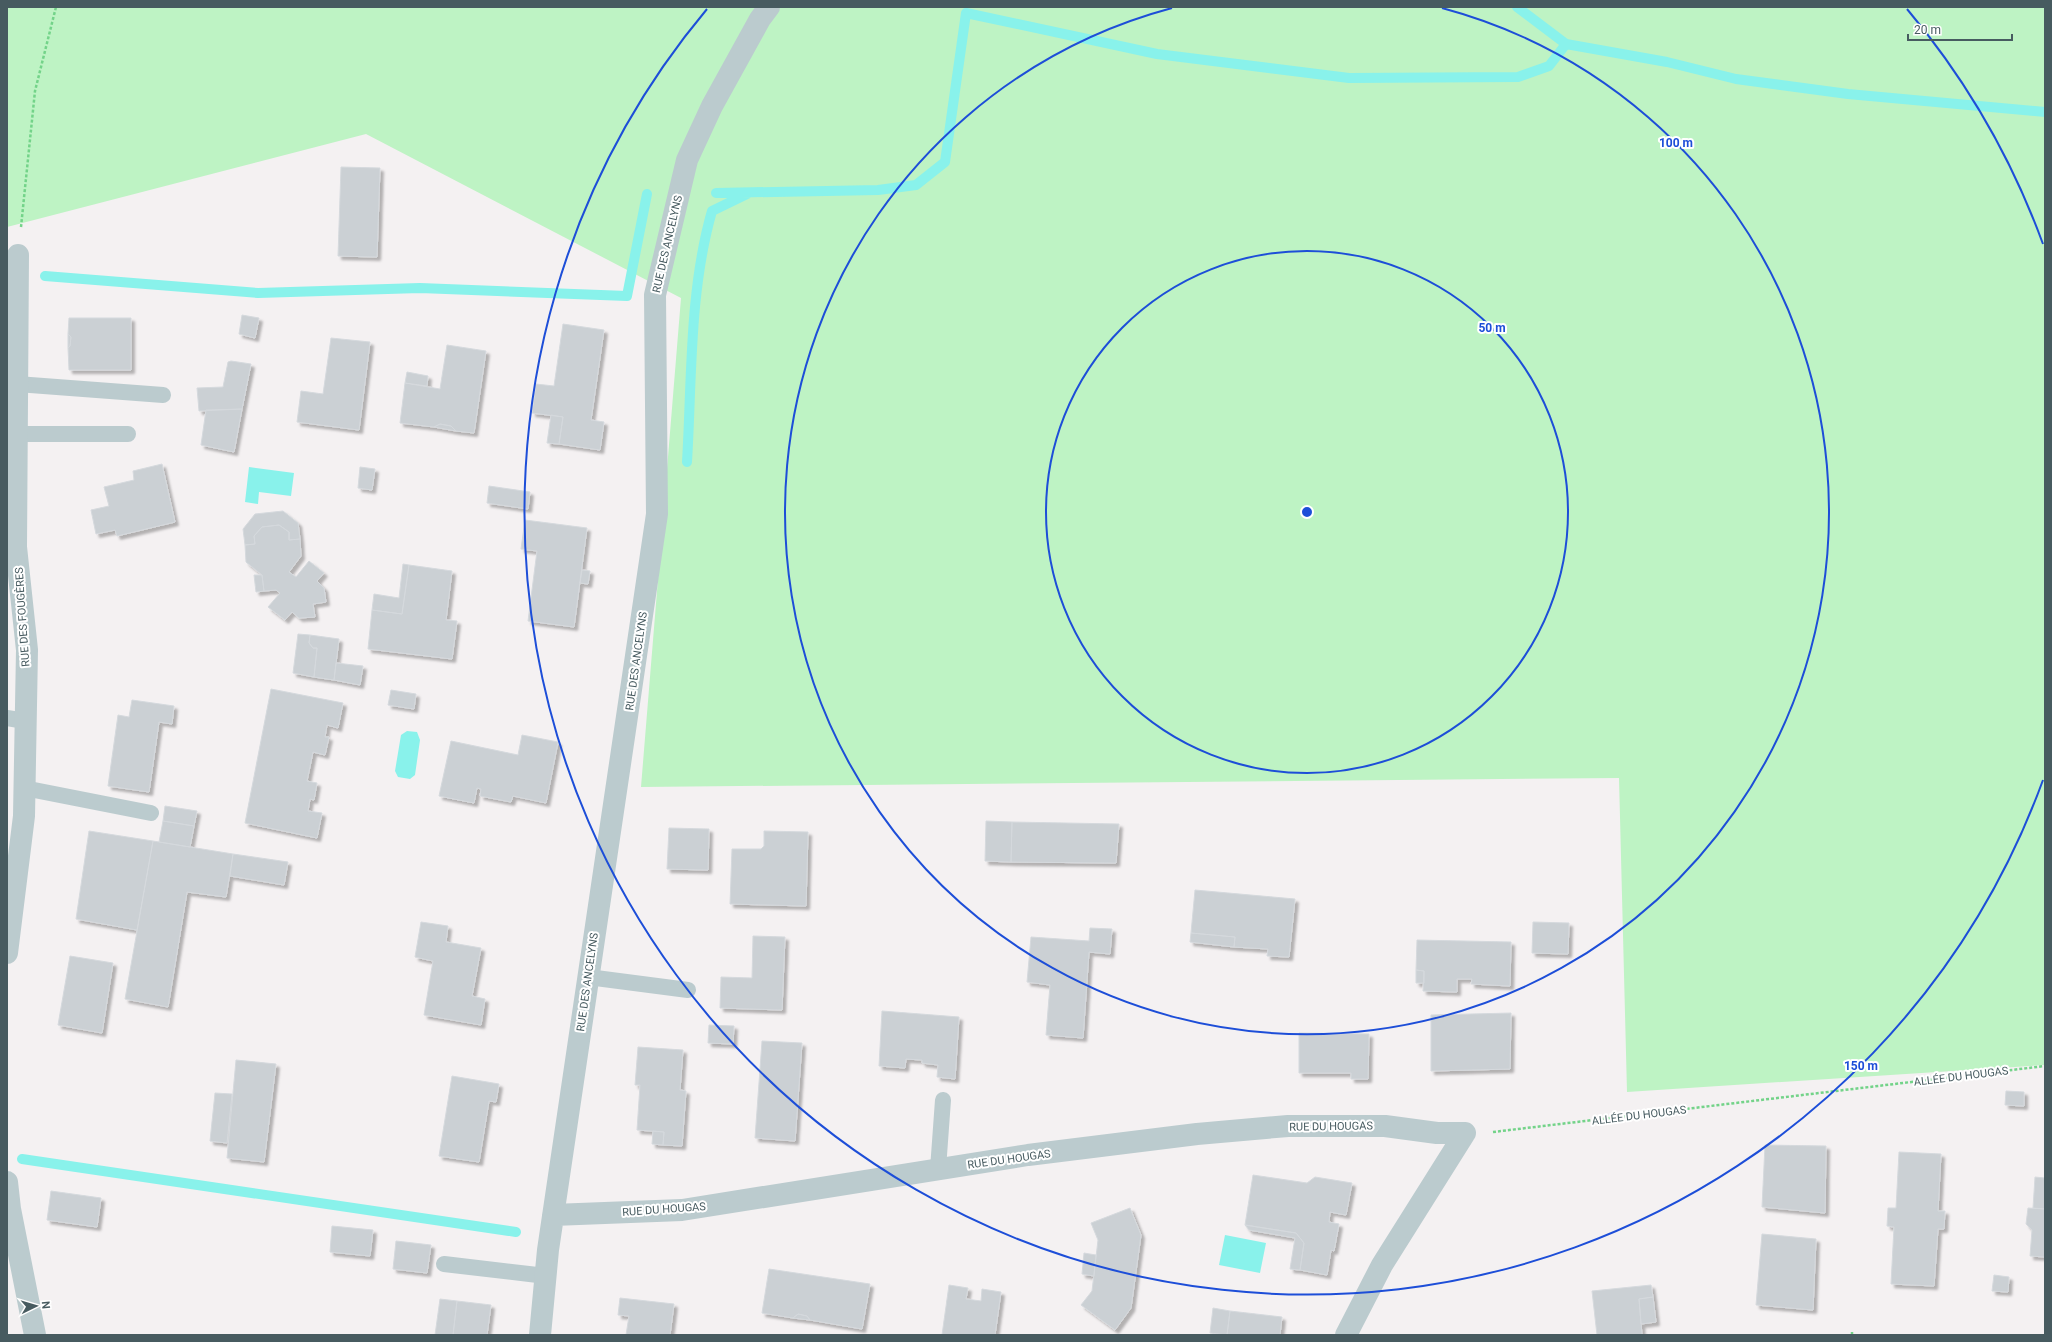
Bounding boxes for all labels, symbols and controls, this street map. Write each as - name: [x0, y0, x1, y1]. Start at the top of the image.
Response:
- scale bar: [1908, 16, 2012, 42]
- text: 20 m: [1914, 23, 1941, 37]
- text: 100 m: [1659, 136, 1693, 150]
- street label: RUE DES ANCELYNS: [650, 194, 685, 294]
- text: 50 m: [1478, 321, 1506, 335]
- centre of rings: [1300, 505, 1314, 519]
- street label: RUE DES FOUGÈRES: [13, 566, 32, 667]
- street label: RUE DES ANCELYNS: [623, 610, 650, 711]
- street label: RUE DES ANCELYNS: [574, 931, 601, 1032]
- text: 150 m: [1844, 1059, 1878, 1073]
- street label: ALLÉE DU HOUGAS: [1913, 1064, 2010, 1089]
- street label: ALLÉE DU HOUGAS: [1591, 1103, 1688, 1128]
- street label: RUE DU HOUGAS: [1289, 1119, 1373, 1134]
- street label: RUE DU HOUGAS: [967, 1147, 1052, 1172]
- street label: RUE DU HOUGAS: [622, 1200, 707, 1219]
- north arrow: [16, 1286, 56, 1326]
- text: N: [39, 1301, 52, 1310]

